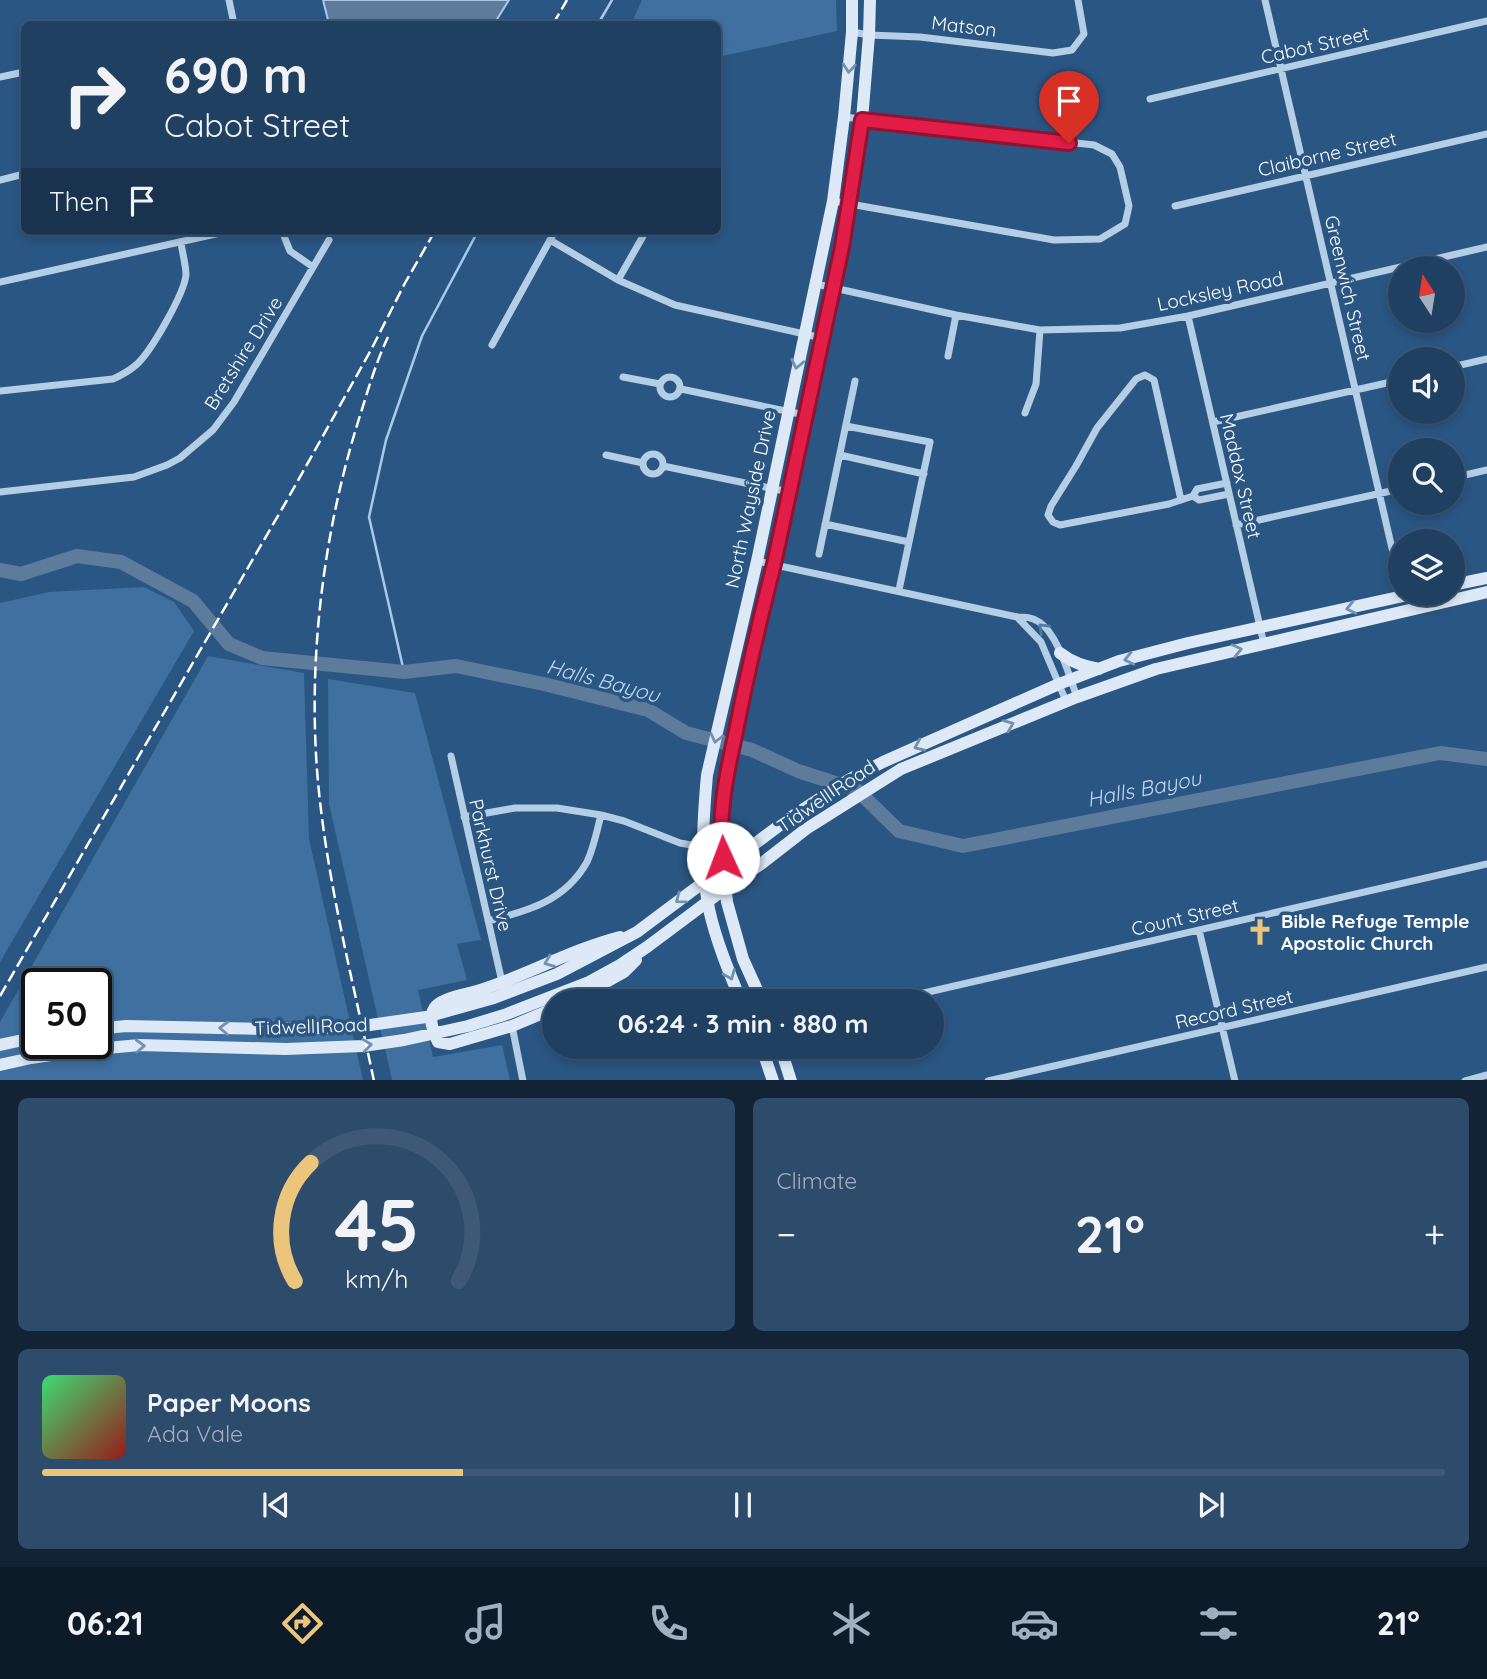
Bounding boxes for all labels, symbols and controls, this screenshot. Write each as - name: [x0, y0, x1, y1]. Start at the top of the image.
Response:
- street label: Matson: [930, 10, 998, 42]
- street label: Cabot Street: [1258, 21, 1372, 69]
- text: 690 m: [164, 44, 308, 105]
- icon: right: [49, 49, 140, 140]
- one-way arrow: [841, 62, 856, 74]
- pin: [1039, 71, 1099, 143]
- icon: arrive: [1050, 82, 1088, 120]
- text: Cabot Street: [164, 105, 350, 145]
- street label: Claiborne Street: [1255, 126, 1399, 182]
- icon: arrive: [123, 182, 161, 220]
- text: Then: [49, 185, 109, 218]
- street label: Greenwich Street: [1320, 213, 1376, 363]
- north arrow: [1388, 256, 1465, 332]
- map controls: [1388, 256, 1465, 606]
- street label: Locksley Road: [1155, 266, 1285, 316]
- street label: Bretshire Drive: [199, 292, 287, 414]
- button: sound: [1388, 347, 1465, 424]
- one-way arrow: [791, 358, 806, 370]
- street label: North Wayside Drive: [719, 408, 781, 590]
- street label: Maddox Street: [1215, 411, 1267, 541]
- button: search: [1388, 438, 1465, 515]
- button: layers: [1388, 529, 1465, 606]
- one-way arrow: [1345, 600, 1357, 615]
- one-way arrow: [1038, 623, 1051, 636]
- one-way arrow: [1231, 644, 1243, 658]
- one-way arrow: [1123, 651, 1135, 665]
- water label: Halls Bayou: [544, 652, 664, 708]
- one-way arrow: [1002, 719, 1014, 733]
- one-way arrow: [709, 732, 724, 744]
- one-way arrow: [914, 738, 926, 752]
- street label: Tidwell Road: [772, 754, 880, 838]
- water label: Halls Bayou: [1084, 764, 1204, 812]
- street label: Parkhurst Drive: [464, 796, 518, 934]
- position arrow: [686, 821, 760, 895]
- one-way arrow: [675, 891, 688, 904]
- street label: Count Street: [1129, 893, 1241, 941]
- place label: Bible Refuge Temple Apostolic Church: [1281, 909, 1469, 955]
- church icon: Bible Refuge Temple Apostolic Church: [1245, 917, 1275, 947]
- one-way arrow: [544, 954, 556, 968]
- speed limit sign: 50: [21, 968, 112, 1059]
- one-way arrow: [722, 968, 736, 980]
- street label: Record Street: [1173, 984, 1295, 1034]
- text: 06:24 · 3 min · 880 m: [618, 1007, 868, 1040]
- street label: Tidwell Road: [254, 1012, 368, 1040]
- one-way arrow: [218, 1020, 228, 1036]
- one-way arrow: [362, 1037, 373, 1052]
- one-way arrow: [135, 1038, 146, 1053]
- text: Climate: [777, 1166, 857, 1195]
- text: 45: [334, 1178, 419, 1269]
- text: 21°: [1075, 1201, 1145, 1266]
- text: −: [777, 1210, 796, 1258]
- text: +: [1424, 1210, 1445, 1258]
- text: km/h: [345, 1262, 408, 1293]
- text: Paper Moons: [147, 1386, 311, 1419]
- text: Ada Vale: [147, 1419, 243, 1448]
- icon: previous: [257, 1486, 295, 1524]
- icon: pause: [724, 1486, 762, 1524]
- icon: next: [1192, 1486, 1230, 1524]
- icon: directions: [278, 1599, 327, 1648]
- icon: music: [461, 1599, 510, 1648]
- icon: phone: [644, 1599, 693, 1648]
- icon: climate: [827, 1599, 876, 1648]
- icon: car: [1010, 1599, 1059, 1648]
- icon: filters: [1194, 1599, 1243, 1648]
- text: 06:21: [67, 1603, 144, 1643]
- text: 21°: [1377, 1603, 1420, 1643]

